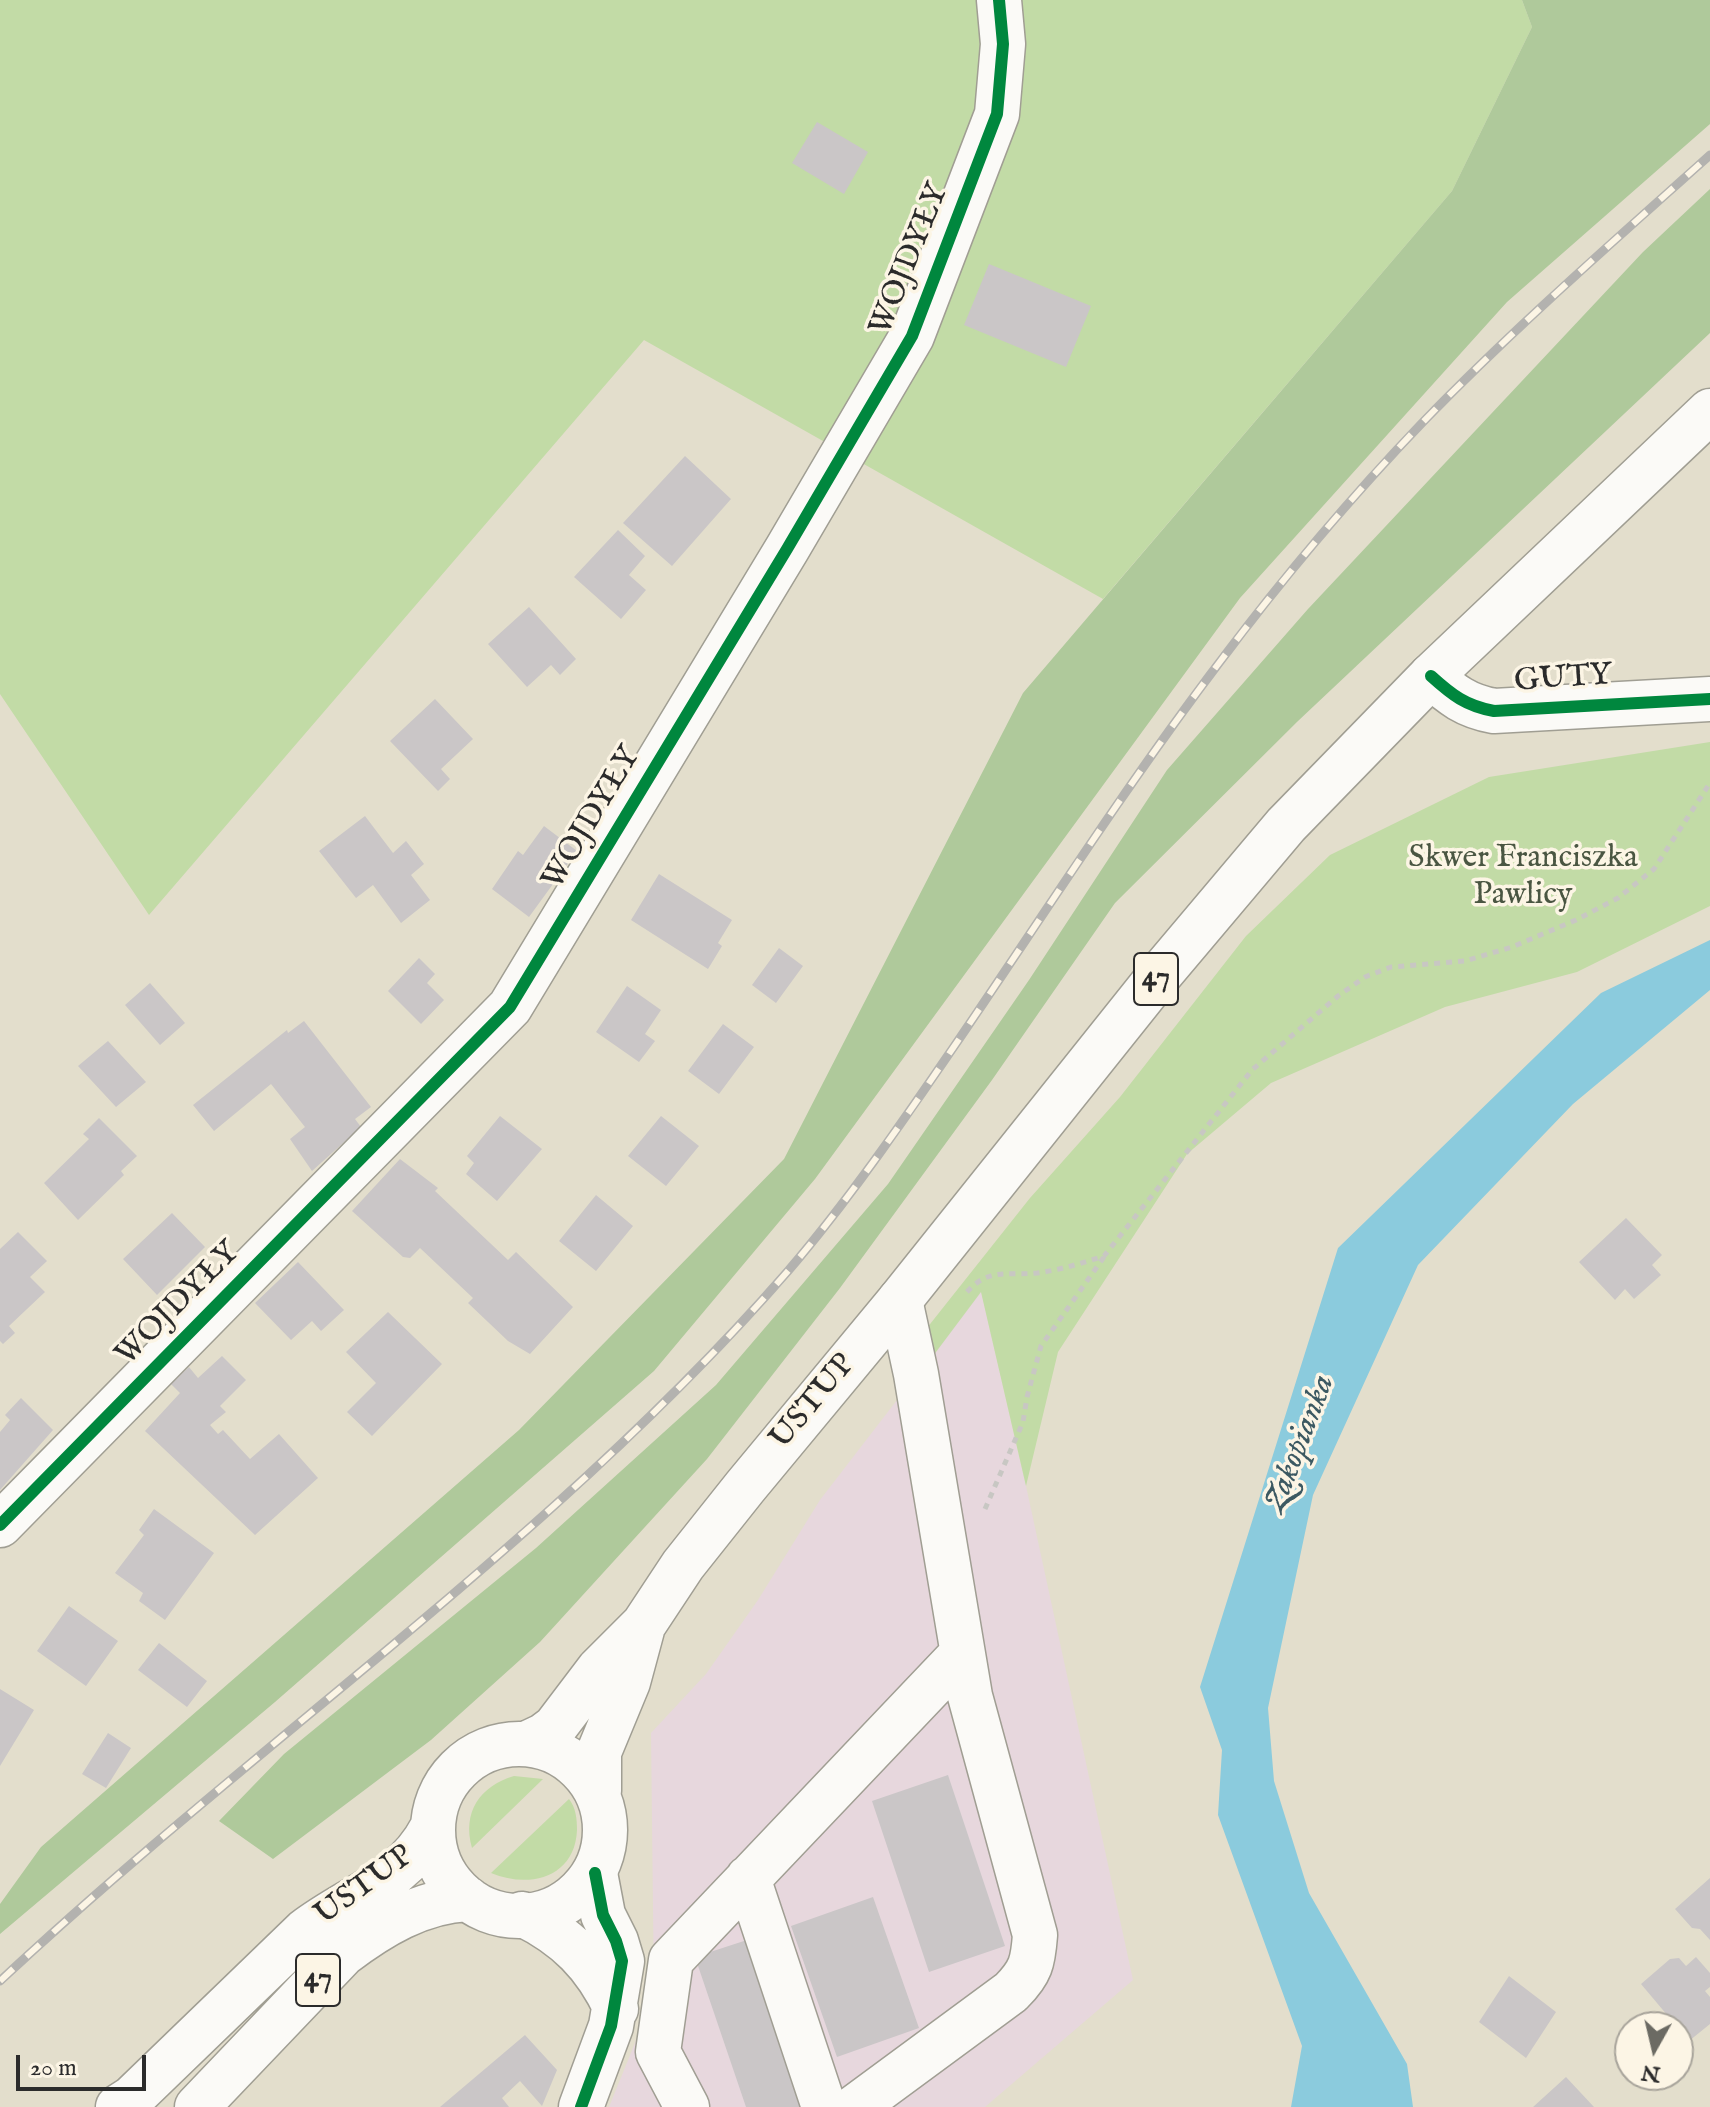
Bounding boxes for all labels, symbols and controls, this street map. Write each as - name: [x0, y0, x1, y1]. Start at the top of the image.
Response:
- street label: WOJDYŁY: [863, 179, 959, 341]
- street label: GUTY: [1513, 657, 1613, 703]
- street label: WOJDYŁY: [535, 741, 651, 897]
- park label: Skwer Franciszka Pawlicy: [1408, 840, 1638, 915]
- road number: 47: [1134, 953, 1178, 1005]
- street label: WOJDYŁY: [109, 1235, 249, 1375]
- street label: USTUP: [763, 1348, 865, 1458]
- water label: Zakopianka: [1256, 1370, 1346, 1518]
- street label: USTUP: [308, 1838, 422, 1936]
- road number: 47: [296, 1954, 340, 2006]
- north arrow: [1614, 2011, 1694, 2091]
- scale bar: [20, 2039, 150, 2089]
- text: 20 m: [30, 2053, 77, 2084]
- text: N: [1640, 2058, 1662, 2088]

